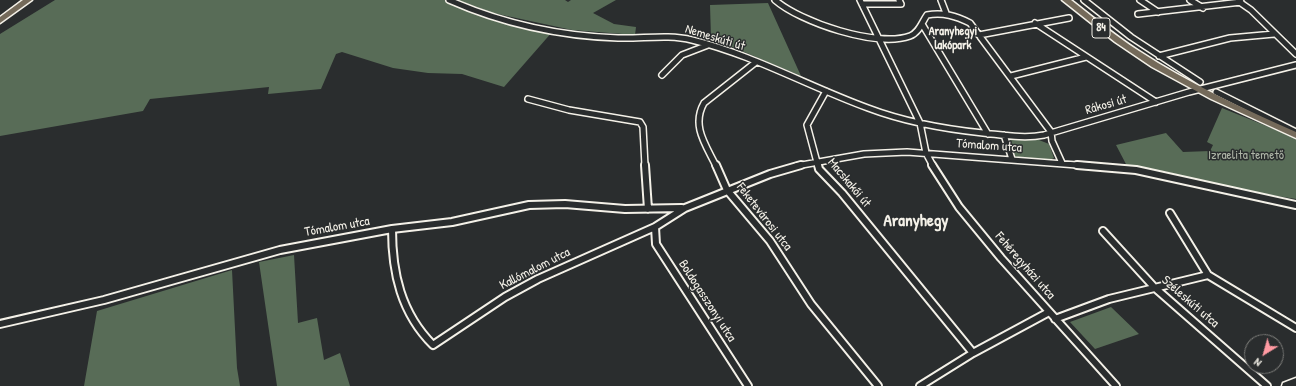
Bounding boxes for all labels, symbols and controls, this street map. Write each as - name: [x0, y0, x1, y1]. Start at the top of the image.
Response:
- road number: 84: [1092, 18, 1110, 38]
- street label: Nemeskúti út: [683, 22, 747, 54]
- district label: Aranyhegyi lakópark: [929, 25, 977, 53]
- street label: Rákosi út: [1084, 92, 1128, 118]
- street label: Tómalom utca: [956, 136, 1022, 156]
- park label: Izraelita temető: [1208, 148, 1284, 164]
- street label: Macskakői út: [824, 155, 874, 211]
- street label: Feketevárosi utca: [733, 180, 795, 254]
- district label: Aranyhegy: [883, 211, 949, 231]
- street label: Tómalom utca: [303, 214, 371, 240]
- street label: Fehéregyházi utca: [992, 229, 1058, 303]
- street label: Kallómalom utca: [497, 245, 573, 293]
- street label: Boldogasszonyi utca: [675, 257, 739, 345]
- street label: Széleskúti utca: [1158, 273, 1222, 331]
- north arrow: [1244, 334, 1284, 374]
- text: N: [1251, 355, 1264, 370]

